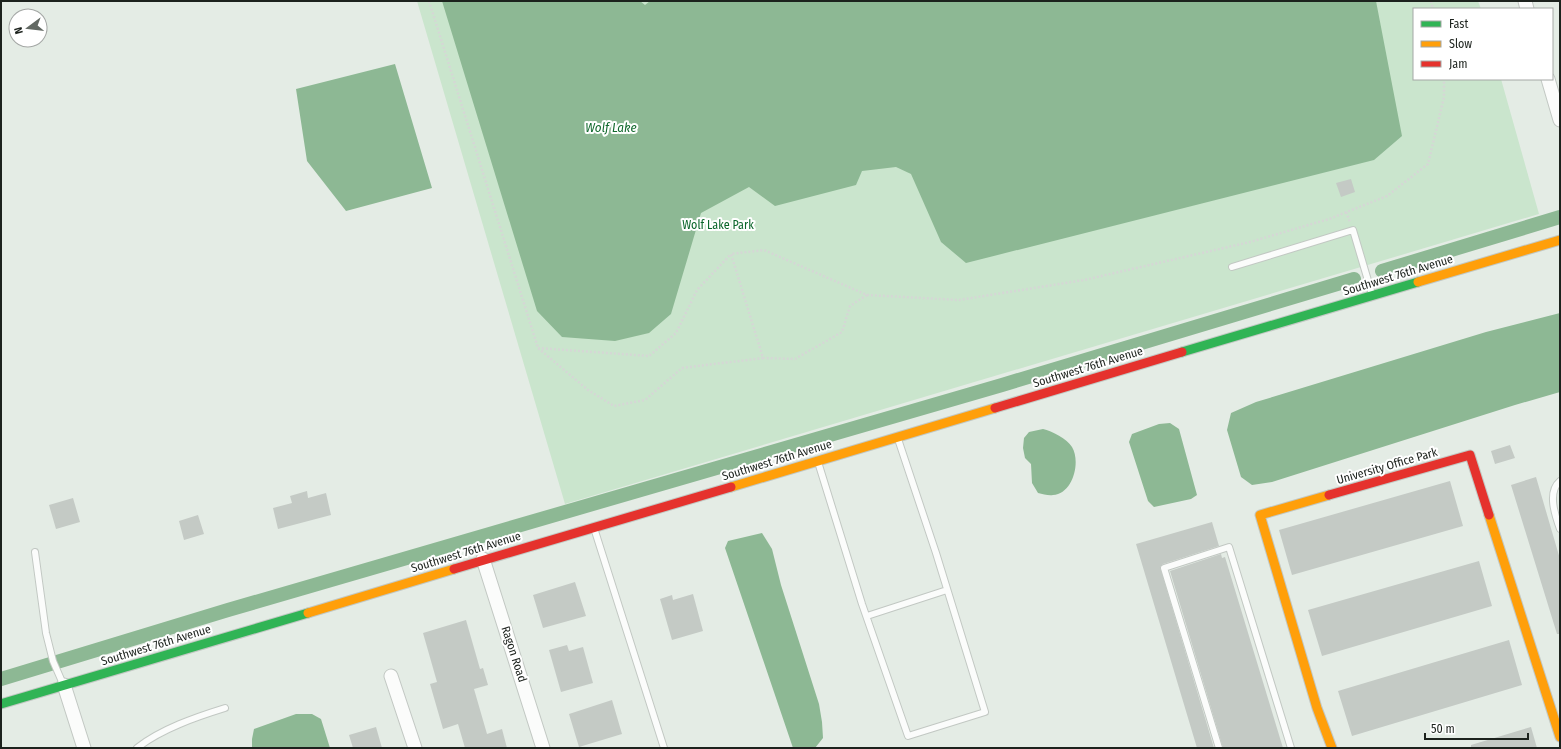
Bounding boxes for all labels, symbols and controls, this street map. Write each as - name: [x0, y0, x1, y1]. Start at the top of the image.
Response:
- north arrow: [8, 8, 48, 48]
- legend: [1413, 8, 1553, 80]
- text: Fast: [1449, 17, 1468, 31]
- text: N: [12, 26, 26, 35]
- text: Slow: [1449, 37, 1472, 51]
- text: Jam: [1449, 57, 1467, 71]
- water label: Wolf Lake: [585, 120, 637, 135]
- park label: Wolf Lake Park: [682, 218, 754, 232]
- street label: Southwest 76th Avenue: [1341, 252, 1455, 298]
- street label: Southwest 76th Avenue: [1031, 344, 1145, 390]
- street label: Southwest 76th Avenue: [720, 437, 834, 483]
- street label: University Office Park: [1335, 445, 1439, 487]
- street label: Southwest 76th Avenue: [409, 529, 523, 575]
- street label: Southwest 76th Avenue: [99, 622, 213, 668]
- street label: Ragon Road: [498, 624, 530, 684]
- scale bar: [1425, 715, 1528, 741]
- text: 50 m: [1431, 722, 1455, 736]

